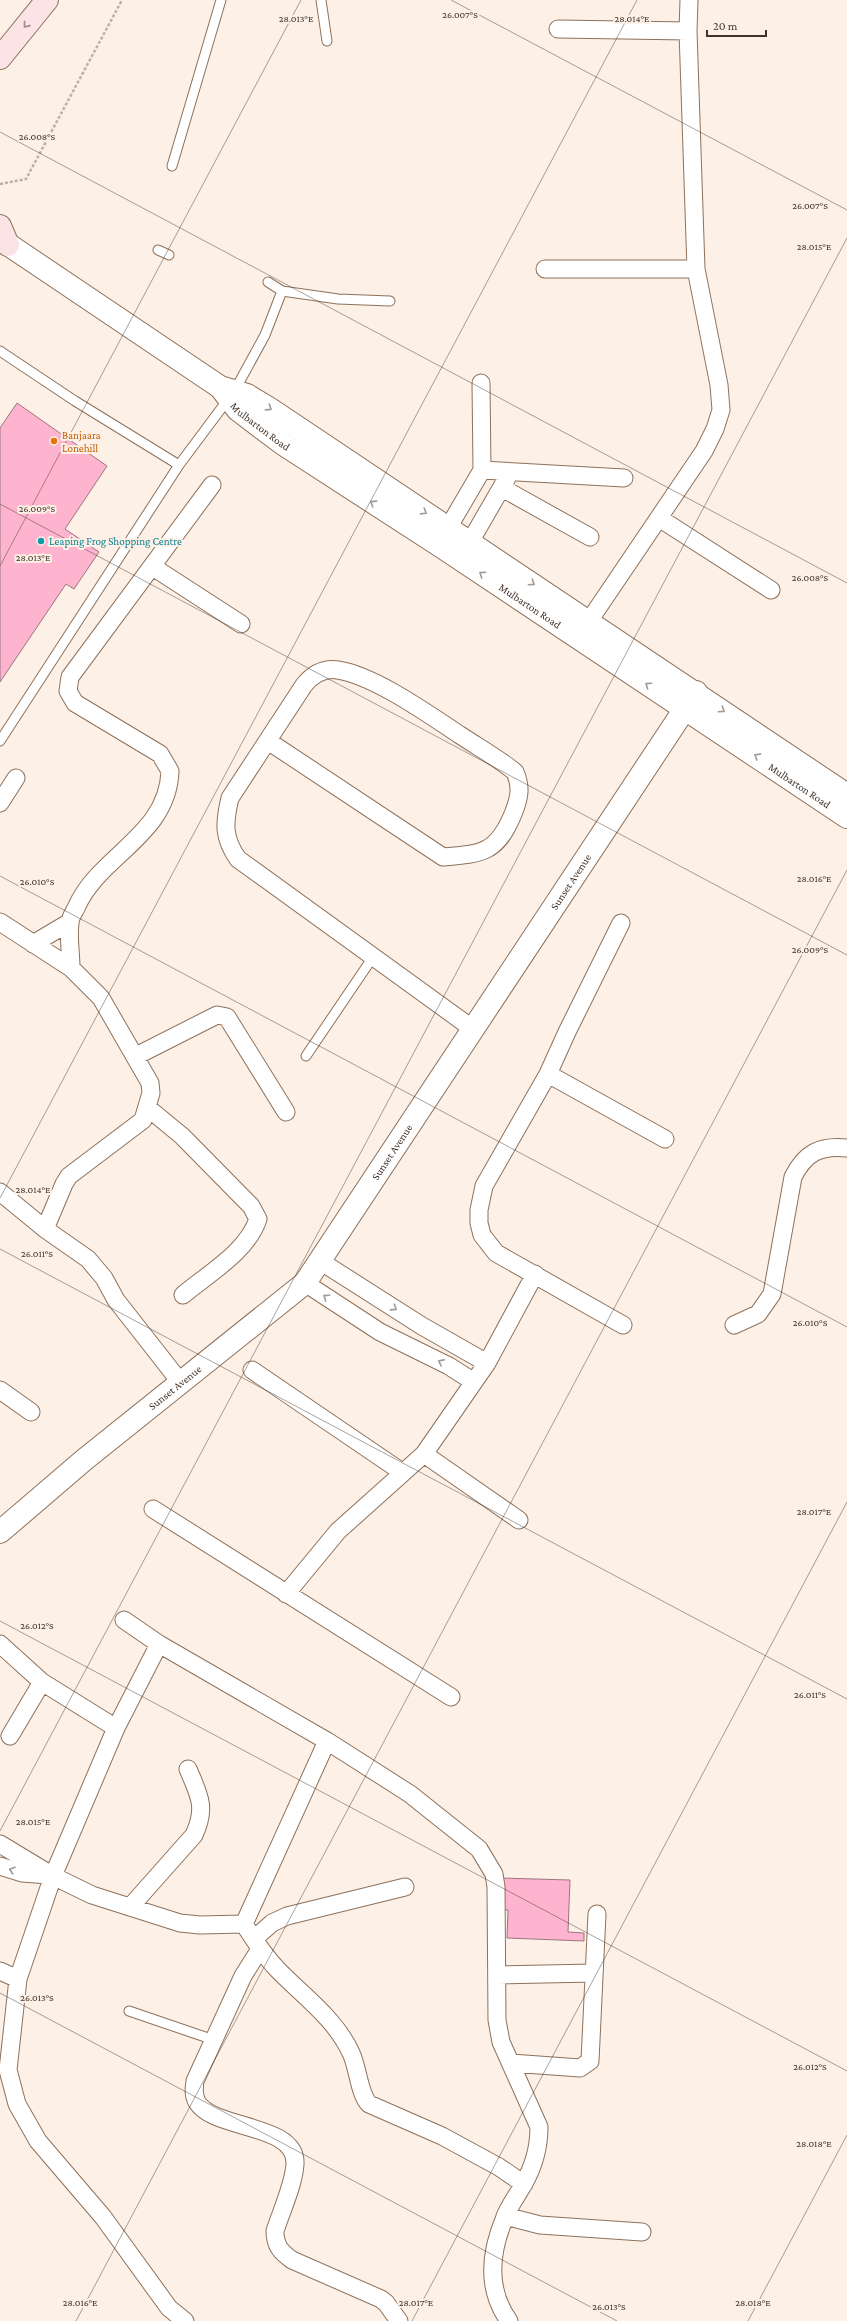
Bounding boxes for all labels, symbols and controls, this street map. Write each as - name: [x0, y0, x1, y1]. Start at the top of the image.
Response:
- text: 26.007°S: [442, 9, 478, 20]
- scale bar: [707, 12, 766, 38]
- text: 28.013°E: [279, 13, 314, 24]
- text: 28.014°E: [614, 13, 650, 24]
- text: 20 m: [713, 19, 738, 33]
- one-way arrow: [24, 21, 31, 28]
- text: 26.008°S: [19, 131, 56, 142]
- text: 26.007°S: [792, 200, 828, 211]
- text: 28.015°E: [797, 241, 832, 252]
- street label: Mulbarton Road: [228, 400, 292, 453]
- one-way arrow: [265, 404, 272, 411]
- place label: Banjaara Lonehill: [62, 429, 101, 454]
- marker: Banjaara Lonehill: [49, 436, 59, 446]
- one-way arrow: [370, 500, 377, 507]
- text: 26.009°S: [19, 503, 55, 514]
- one-way arrow: [419, 507, 426, 514]
- place label: Leaping Frog Shopping Centre: [49, 535, 182, 548]
- marker: Leaping Frog Shopping Centre: [36, 536, 46, 546]
- text: 28.013°E: [16, 552, 51, 563]
- one-way arrow: [479, 571, 486, 579]
- text: 26.008°S: [792, 572, 829, 583]
- one-way arrow: [528, 579, 535, 586]
- street label: Mulbarton Road: [497, 581, 563, 631]
- one-way arrow: [645, 682, 652, 690]
- one-way arrow: [718, 705, 725, 713]
- one-way arrow: [754, 753, 761, 761]
- street label: Mulbarton Road: [766, 760, 833, 810]
- street label: Sunset Avenue: [548, 851, 593, 912]
- text: 28.016°E: [797, 873, 832, 884]
- text: 26.010°S: [20, 876, 55, 887]
- text: 26.009°S: [792, 944, 828, 955]
- street label: Sunset Avenue: [369, 1122, 415, 1182]
- text: 28.014°E: [15, 1184, 51, 1195]
- text: 26.011°S: [21, 1248, 53, 1259]
- one-way arrow: [323, 1294, 330, 1302]
- one-way arrow: [390, 1303, 397, 1311]
- text: 26.010°S: [793, 1317, 828, 1328]
- one-way arrow: [437, 1359, 445, 1367]
- street label: Sunset Avenue: [146, 1362, 204, 1412]
- text: 28.017°E: [797, 1506, 832, 1517]
- text: 26.012°S: [20, 1620, 54, 1631]
- text: 26.011°S: [794, 1689, 826, 1700]
- text: 28.015°E: [16, 1816, 51, 1827]
- one-way arrow: [9, 1866, 16, 1875]
- text: 26.013°S: [20, 1992, 54, 2003]
- text: 26.012°S: [793, 2061, 827, 2072]
- text: 28.018°E: [796, 2138, 832, 2149]
- text: 28.016°E: [63, 2297, 98, 2308]
- text: 28.017°E: [399, 2297, 434, 2308]
- text: 28.018°E: [735, 2297, 771, 2308]
- text: 26.013°S: [592, 2301, 626, 2312]

